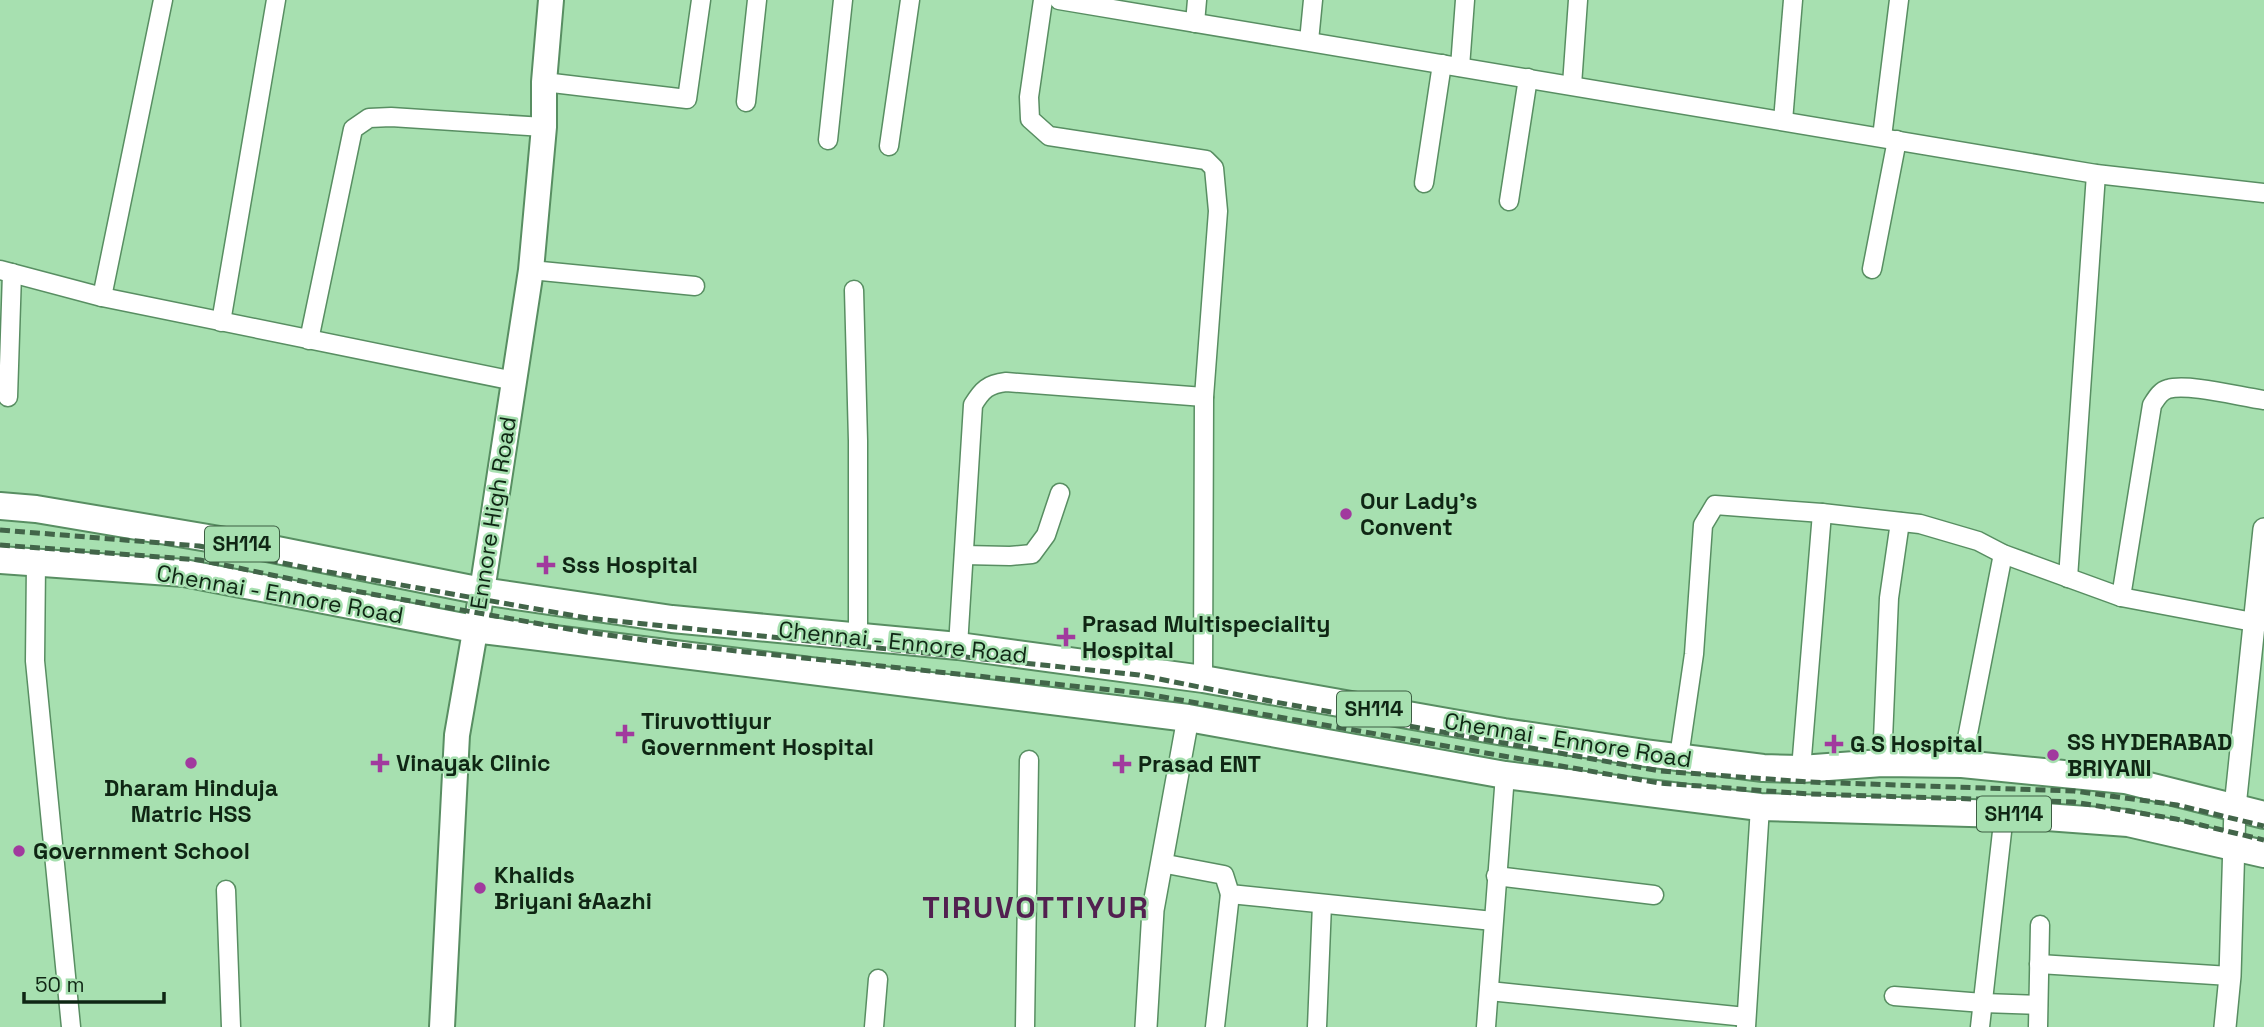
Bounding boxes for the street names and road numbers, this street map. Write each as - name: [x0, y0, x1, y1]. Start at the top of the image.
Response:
- street label: Ennore High Road: [463, 414, 523, 612]
- road number: SH114: [205, 526, 279, 562]
- street label: Chennai - Ennore Road: [154, 558, 406, 630]
- street label: Chennai - Ennore Road: [777, 614, 1029, 670]
- road number: SH114: [1337, 692, 1411, 726]
- street label: Chennai - Ennore Road: [1442, 706, 1694, 774]
- road number: SH114: [1977, 796, 2051, 832]

